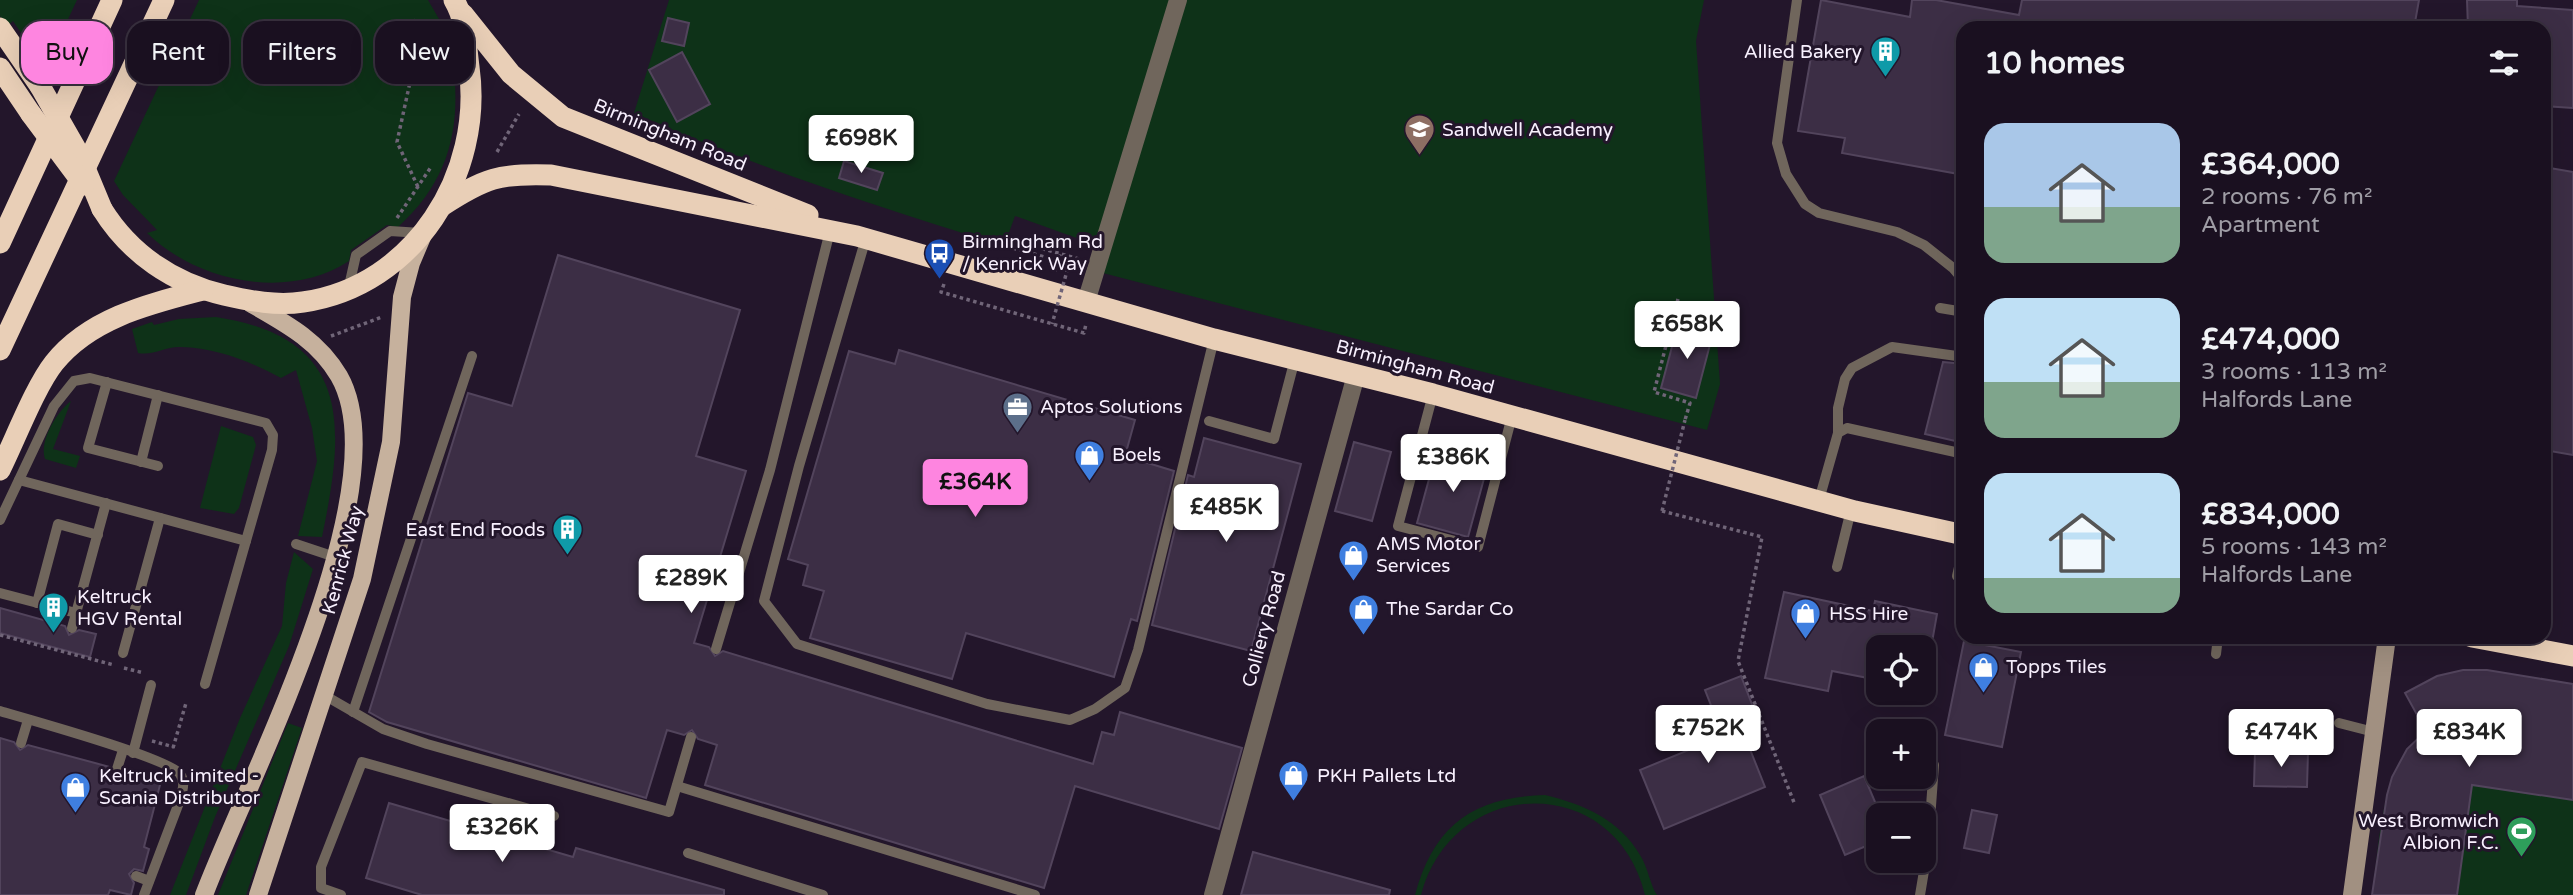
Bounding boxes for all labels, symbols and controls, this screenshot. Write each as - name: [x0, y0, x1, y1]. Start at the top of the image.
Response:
- chip: Buy: [21, 21, 113, 84]
- chip: Rent: [127, 21, 229, 84]
- chip: Filters: [243, 21, 361, 84]
- chip: New: [375, 21, 474, 84]
- building icon: Allied Bakery: [1868, 35, 1902, 79]
- place label: Allied Bakery: [1744, 41, 1862, 63]
- icon: filters: [2485, 44, 2523, 82]
- text: 10 homes: [1984, 45, 2125, 82]
- street label: Birmingham Road: [590, 94, 750, 176]
- school or university icon: Sandwell Academy: [1402, 113, 1436, 157]
- pin: £698K: [812, 116, 910, 175]
- place label: Sandwell Academy: [1442, 119, 1613, 141]
- text: £698K: [825, 124, 897, 152]
- text: £364,000: [2201, 146, 2340, 183]
- icon: home: [2040, 151, 2124, 235]
- text: 2 rooms · 76 m²: [2201, 183, 2372, 211]
- text: Apartment: [2201, 211, 2320, 239]
- place label: Birmingham Rd / Kenrick Way: [962, 231, 1103, 275]
- bus stop icon: Birmingham Rd / Kenrick Way: [922, 236, 956, 280]
- pin: £658K: [1638, 302, 1736, 361]
- text: £658K: [1651, 310, 1723, 338]
- text: £474,000: [2201, 321, 2340, 358]
- icon: home: [2040, 326, 2124, 410]
- street label: Birmingham Road: [1333, 335, 1497, 399]
- text: 3 rooms · 113 m²: [2201, 358, 2387, 386]
- text: Halfords Lane: [2201, 386, 2352, 414]
- office icon: Aptos Solutions: [1000, 390, 1034, 434]
- place label: Aptos Solutions: [1040, 396, 1183, 418]
- pin: £386K: [1404, 434, 1502, 494]
- shop icon: Boels: [1072, 438, 1106, 482]
- text: £386K: [1417, 443, 1489, 471]
- place label: Boels: [1112, 444, 1161, 466]
- pin: £364K: [926, 460, 1024, 519]
- text: £364K: [939, 468, 1011, 496]
- pin: £485K: [1177, 484, 1275, 544]
- text: £485K: [1190, 493, 1262, 521]
- text: £834,000: [2201, 496, 2340, 533]
- icon: home: [2040, 501, 2124, 585]
- street label: Kenrick Way: [318, 503, 368, 617]
- building icon: East End Foods: [551, 513, 585, 557]
- place label: East End Foods: [406, 519, 545, 541]
- place label: AMS Motor Services: [1376, 533, 1481, 577]
- text: 5 rooms · 143 m²: [2201, 533, 2387, 561]
- shop icon: AMS Motor Services: [1336, 538, 1370, 582]
- pin: £289K: [642, 556, 740, 615]
- text: Halfords Lane: [2201, 561, 2352, 589]
- text: £289K: [655, 564, 727, 592]
- street label: Colliery Road: [1238, 568, 1290, 690]
- place label: Keltruck HGV Rental: [77, 586, 182, 630]
- building icon: Keltruck HGV Rental: [37, 591, 71, 635]
- shop icon: The Sardar Co: [1346, 592, 1380, 636]
- shop icon: HSS Hire: [1789, 597, 1823, 641]
- place label: The Sardar Co: [1386, 598, 1513, 620]
- place label: HSS Hire: [1829, 603, 1908, 625]
- map controls: [1866, 635, 1936, 873]
- button: locate: [1866, 635, 1936, 705]
- shop icon: Topps Tiles: [1966, 650, 2000, 694]
- place label: Topps Tiles: [2006, 656, 2107, 678]
- pin: £752K: [1659, 706, 1757, 765]
- pin: £474K: [2232, 710, 2330, 769]
- pin: £834K: [2420, 710, 2518, 769]
- text: £752K: [1672, 714, 1744, 742]
- text: £474K: [2245, 718, 2317, 746]
- text: £834K: [2433, 718, 2505, 746]
- button: +: [1866, 719, 1936, 789]
- shop icon: PKH Pallets Ltd: [1277, 759, 1311, 803]
- place label: Keltruck Limited - Scania Distributor: [99, 765, 261, 809]
- place label: PKH Pallets Ltd: [1317, 765, 1456, 787]
- shop icon: Keltruck Limited - Scania Distributor: [59, 770, 93, 814]
- button: −: [1866, 803, 1936, 873]
- pin: £326K: [453, 804, 551, 864]
- place label: West Bromwich Albion F.C.: [2358, 810, 2499, 854]
- text: £326K: [466, 813, 538, 841]
- sports icon: West Bromwich Albion F.C.: [2505, 815, 2539, 859]

